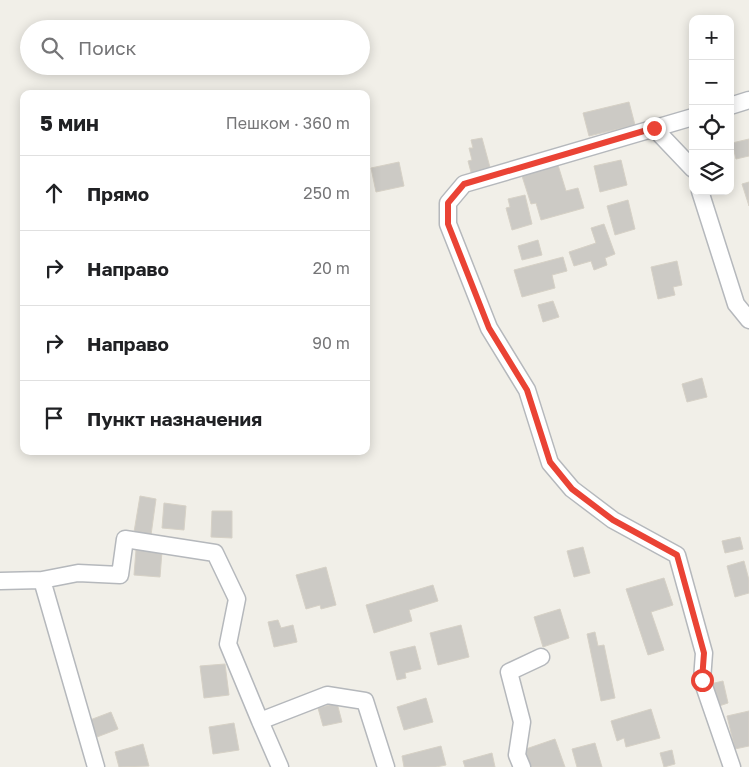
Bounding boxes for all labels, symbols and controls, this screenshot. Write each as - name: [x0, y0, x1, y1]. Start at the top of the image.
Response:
- map controls: [689, 15, 734, 195]
- button: +: [689, 15, 734, 60]
- search box: [20, 20, 370, 75]
- icon: search: [38, 34, 66, 62]
- text: Поиск: [78, 36, 137, 59]
- button: −: [689, 60, 734, 105]
- button: locate: [689, 105, 734, 150]
- text: 5 мин: [40, 110, 99, 136]
- text: Пешком · 360 m: [226, 113, 350, 133]
- route end: [643, 117, 666, 140]
- button: layers: [689, 150, 734, 195]
- icon: ahead: [40, 179, 68, 207]
- text: Прямо: [87, 182, 149, 205]
- text: 250 m: [303, 183, 350, 203]
- icon: right: [40, 254, 68, 282]
- text: Направо: [87, 257, 169, 280]
- text: 20 m: [313, 258, 350, 278]
- icon: right: [40, 329, 68, 357]
- text: Направо: [87, 332, 169, 355]
- text: 90 m: [312, 333, 350, 353]
- icon: arrive: [40, 404, 68, 432]
- text: Пункт назначения: [87, 407, 262, 430]
- route start: [691, 669, 714, 692]

